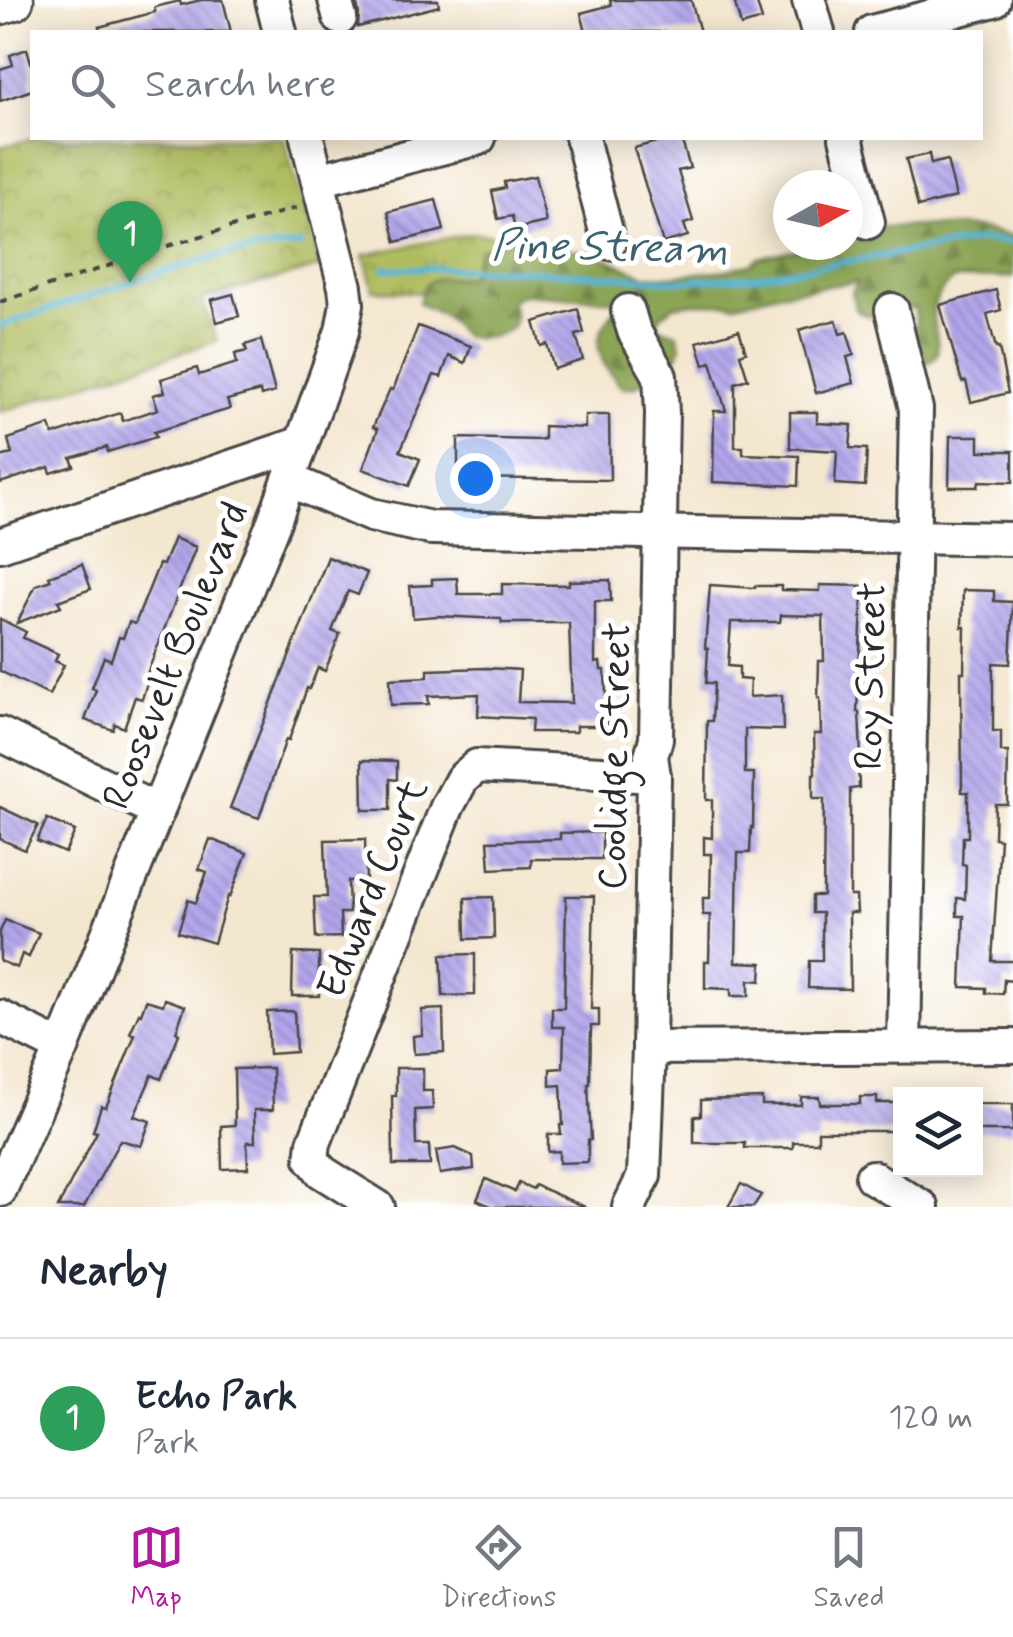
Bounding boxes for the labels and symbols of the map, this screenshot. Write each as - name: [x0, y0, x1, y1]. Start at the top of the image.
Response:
- north arrow: [773, 170, 863, 260]
- pin: 1: [98, 200, 162, 283]
- water label: Pine Stream: [491, 219, 729, 278]
- your location: [450, 453, 501, 504]
- street label: Roosevelt Boulevard: [91, 495, 262, 817]
- street label: Roy Street: [844, 582, 900, 771]
- street label: Coolidge Street: [588, 622, 648, 891]
- street label: Edward Court: [306, 772, 441, 1006]

